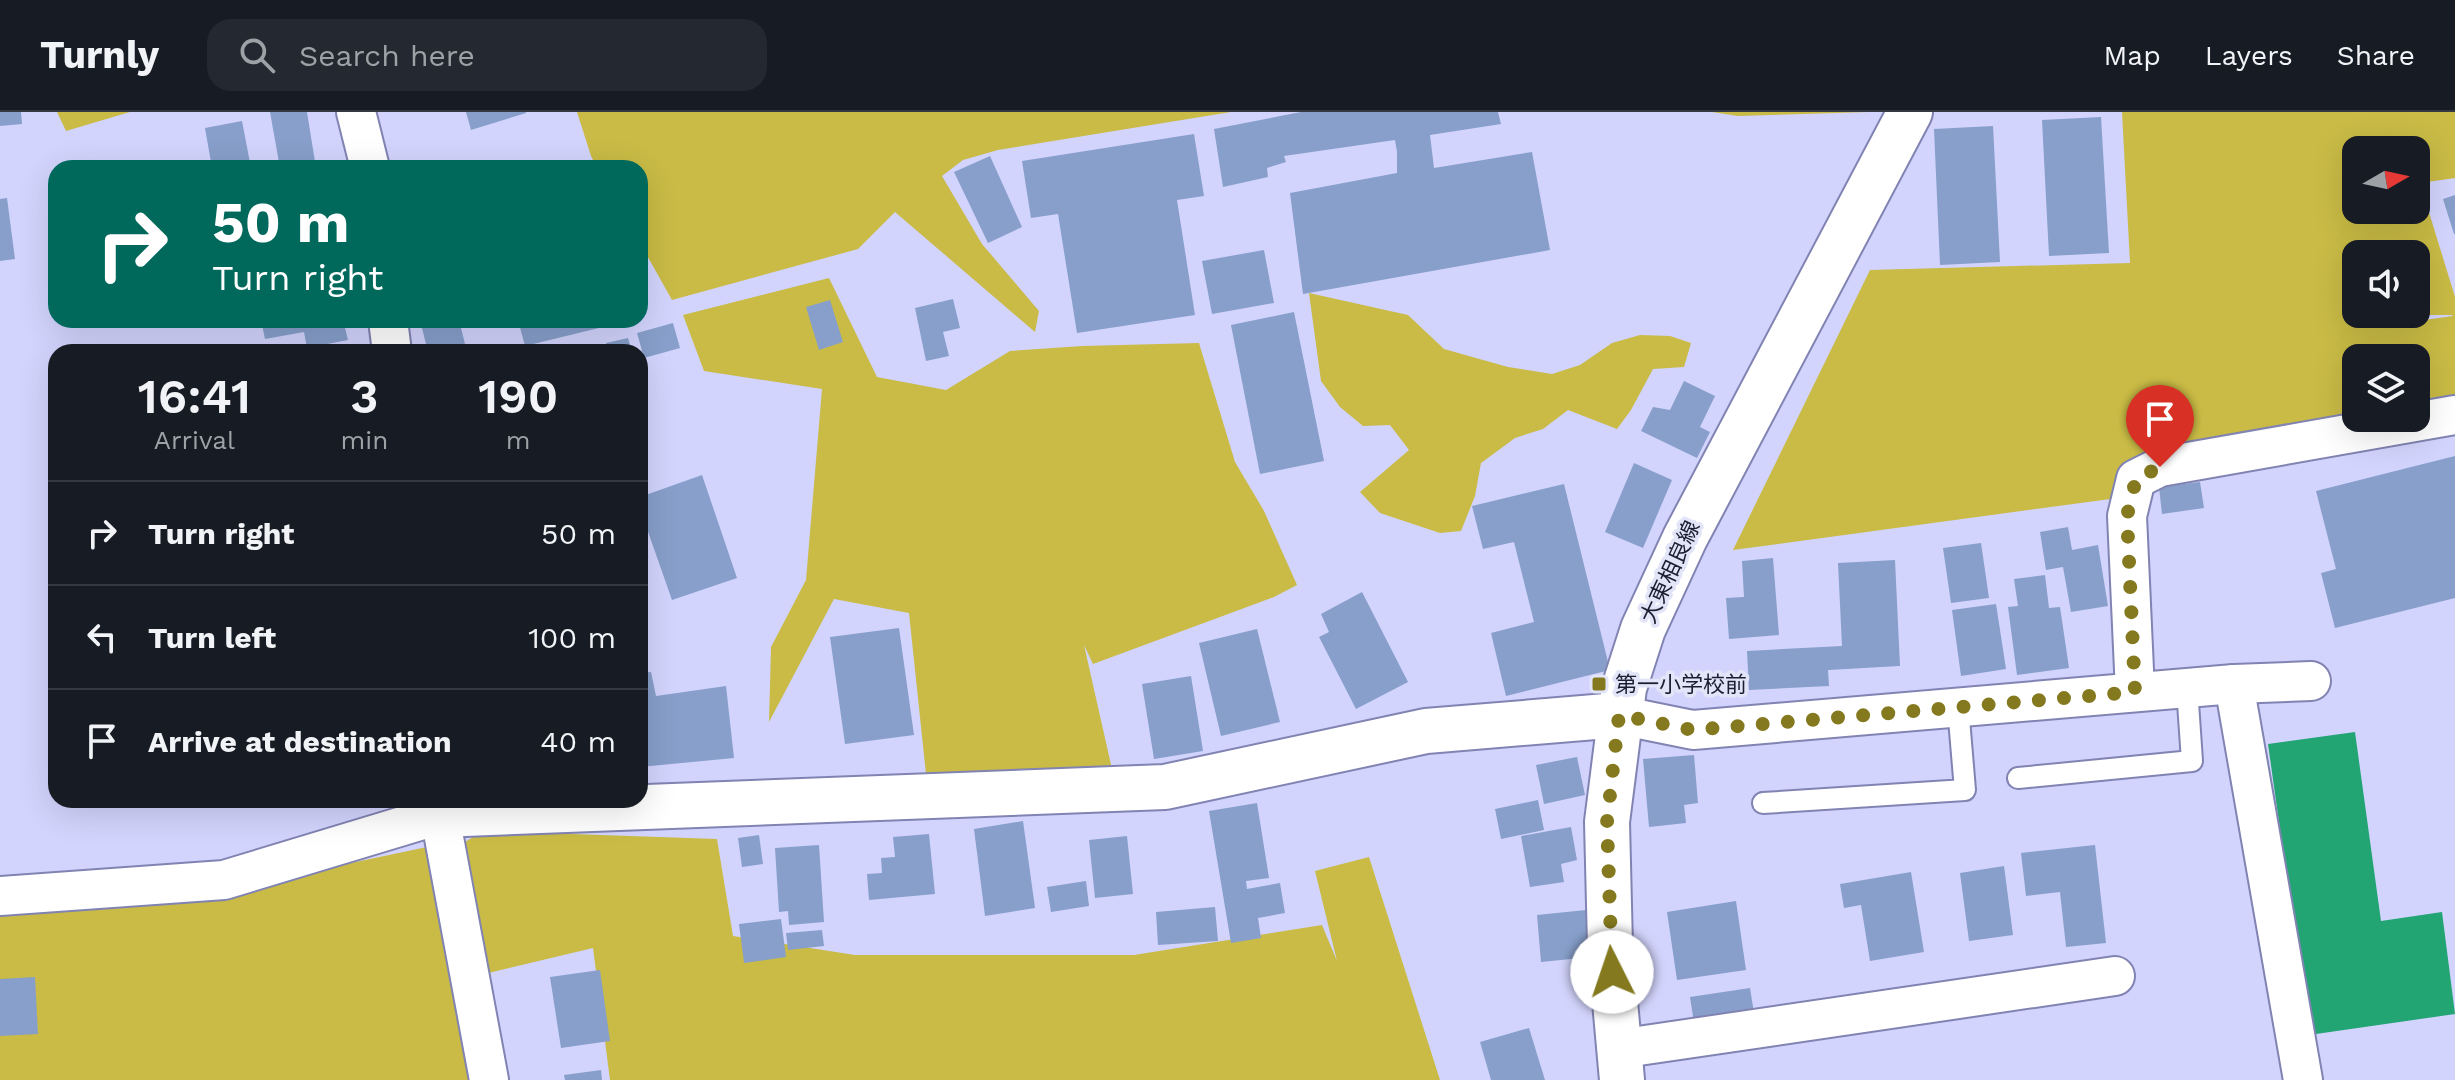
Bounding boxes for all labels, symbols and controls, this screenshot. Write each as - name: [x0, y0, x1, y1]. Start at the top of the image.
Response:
- search box: [207, 19, 767, 91]
- text: Turnly: [40, 33, 159, 77]
- icon: search: [235, 33, 279, 77]
- text: Search here: [299, 38, 475, 73]
- text: Map: [2104, 39, 2161, 72]
- text: Layers: [2205, 39, 2293, 72]
- text: Share: [2337, 39, 2415, 72]
- north arrow: [2342, 136, 2430, 224]
- map controls: [2342, 136, 2430, 432]
- text: 50 m: [212, 190, 349, 256]
- icon: right: [80, 192, 184, 296]
- button: sound: [2342, 240, 2430, 328]
- text: Turn right: [212, 257, 383, 299]
- button: layers: [2342, 344, 2430, 432]
- text: 16:41: [138, 368, 251, 425]
- text: 3: [350, 368, 379, 425]
- text: 190: [478, 368, 558, 425]
- pin: [2126, 385, 2194, 467]
- icon: arrive: [2138, 397, 2182, 441]
- text: Arrival: [154, 425, 235, 455]
- text: min: [341, 425, 388, 455]
- text: m: [506, 425, 531, 455]
- icon: right: [80, 511, 124, 555]
- text: Turn right: [148, 516, 294, 551]
- text: 50 m: [541, 516, 616, 551]
- street label: 大東相良線: [1635, 517, 1705, 627]
- icon: left: [80, 615, 124, 659]
- text: Turn left: [148, 620, 276, 655]
- text: 100 m: [528, 620, 616, 655]
- place label: 第一小学校前: [1615, 672, 1747, 697]
- marker: 第一小学校前: [1590, 675, 1608, 693]
- icon: arrive: [80, 719, 124, 763]
- text: Arrive at destination: [148, 724, 452, 759]
- text: 40 m: [540, 724, 616, 759]
- position arrow: [1570, 930, 1654, 1014]

